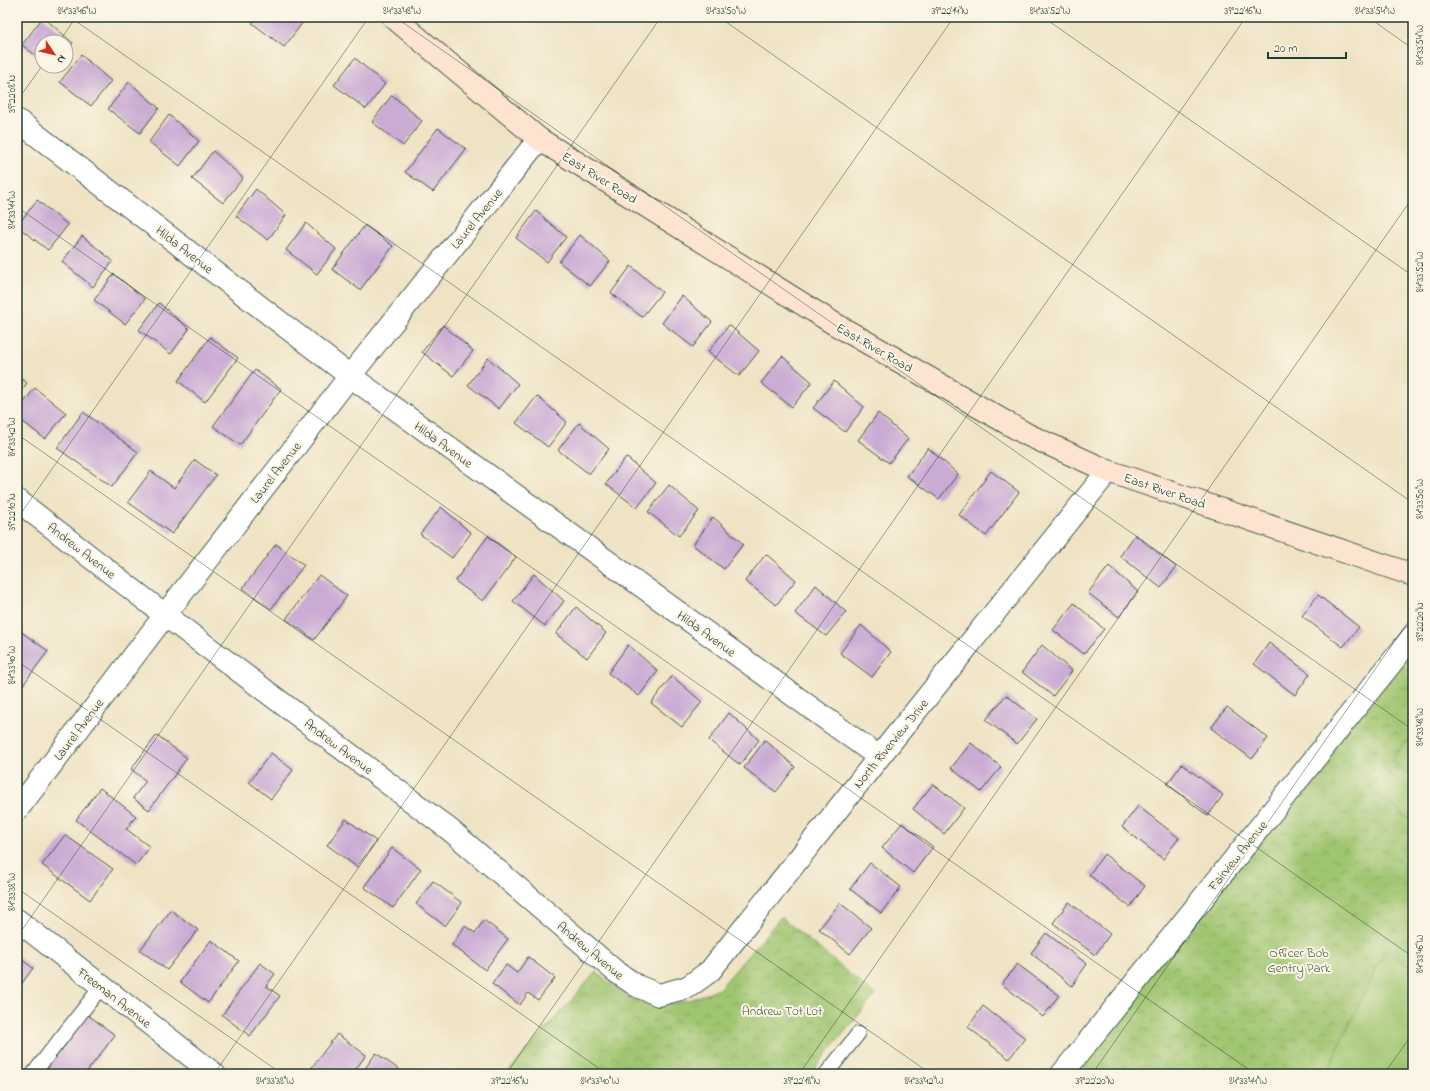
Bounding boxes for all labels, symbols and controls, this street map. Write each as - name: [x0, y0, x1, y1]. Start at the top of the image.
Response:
- text: 84°33'46"W: [58, 4, 96, 19]
- text: 84°33'48"W: [383, 4, 421, 19]
- text: 84°33'50"W: [706, 4, 746, 19]
- text: 39°22'14"N: [931, 4, 969, 19]
- text: 84°33'52"W: [1030, 4, 1071, 19]
- text: 39°22'16"N: [1224, 4, 1262, 19]
- text: 84°33'54"W: [1355, 4, 1395, 19]
- text: 84°33'54"W: [1413, 25, 1428, 65]
- north arrow: [34, 34, 74, 74]
- scale bar: [1268, 34, 1346, 60]
- text: 20 m: [1274, 40, 1297, 58]
- text: N: [53, 52, 70, 67]
- text: 39°22'08"N: [5, 75, 20, 113]
- street label: East River Road: [558, 148, 641, 209]
- street label: Laurel Avenue: [447, 184, 508, 253]
- text: 84°33'44"W: [5, 191, 20, 229]
- street label: Hilda Avenue: [151, 222, 217, 279]
- text: 84°33'52"W: [1413, 251, 1428, 292]
- street label: East River Road: [832, 319, 917, 378]
- text: 84°33'42"W: [5, 417, 20, 457]
- street label: Hilda Avenue: [410, 417, 477, 473]
- street label: Laurel Avenue: [246, 438, 306, 508]
- street label: East River Road: [1121, 469, 1209, 515]
- text: 84°33'50"W: [1413, 479, 1428, 519]
- text: 39°22'10"N: [5, 493, 20, 531]
- street label: Andrew Avenue: [43, 518, 119, 584]
- text: 39°22'20"N: [1413, 602, 1428, 642]
- street label: Hilda Avenue: [673, 606, 740, 662]
- text: 84°33'40"W: [5, 646, 20, 684]
- street label: Laurel Avenue: [50, 695, 109, 765]
- street label: North Riverview Drive: [849, 695, 933, 793]
- text: 84°33'48"W: [1413, 708, 1428, 746]
- street label: Andrew Avenue: [300, 715, 377, 780]
- street label: Fairview Avenue: [1203, 817, 1273, 896]
- text: 84°33'38"W: [5, 873, 20, 911]
- street label: Andrew Avenue: [552, 917, 628, 985]
- text: 84°33'46"W: [1413, 935, 1428, 973]
- park label: Officer Bob Gentry Park: [1268, 944, 1331, 979]
- street label: Freeman Avenue: [72, 963, 155, 1033]
- park label: Andrew Tot Lot: [742, 1002, 823, 1021]
- text: 84°33'38"W: [256, 1074, 294, 1089]
- text: 39°22'16"N: [491, 1074, 529, 1089]
- text: 84°33'40"W: [581, 1074, 619, 1089]
- text: 39°22'18"N: [784, 1074, 821, 1089]
- text: 84°33'42"W: [904, 1074, 944, 1089]
- text: 39°22'20"N: [1075, 1074, 1115, 1089]
- text: 84°33'44"W: [1229, 1074, 1267, 1089]

